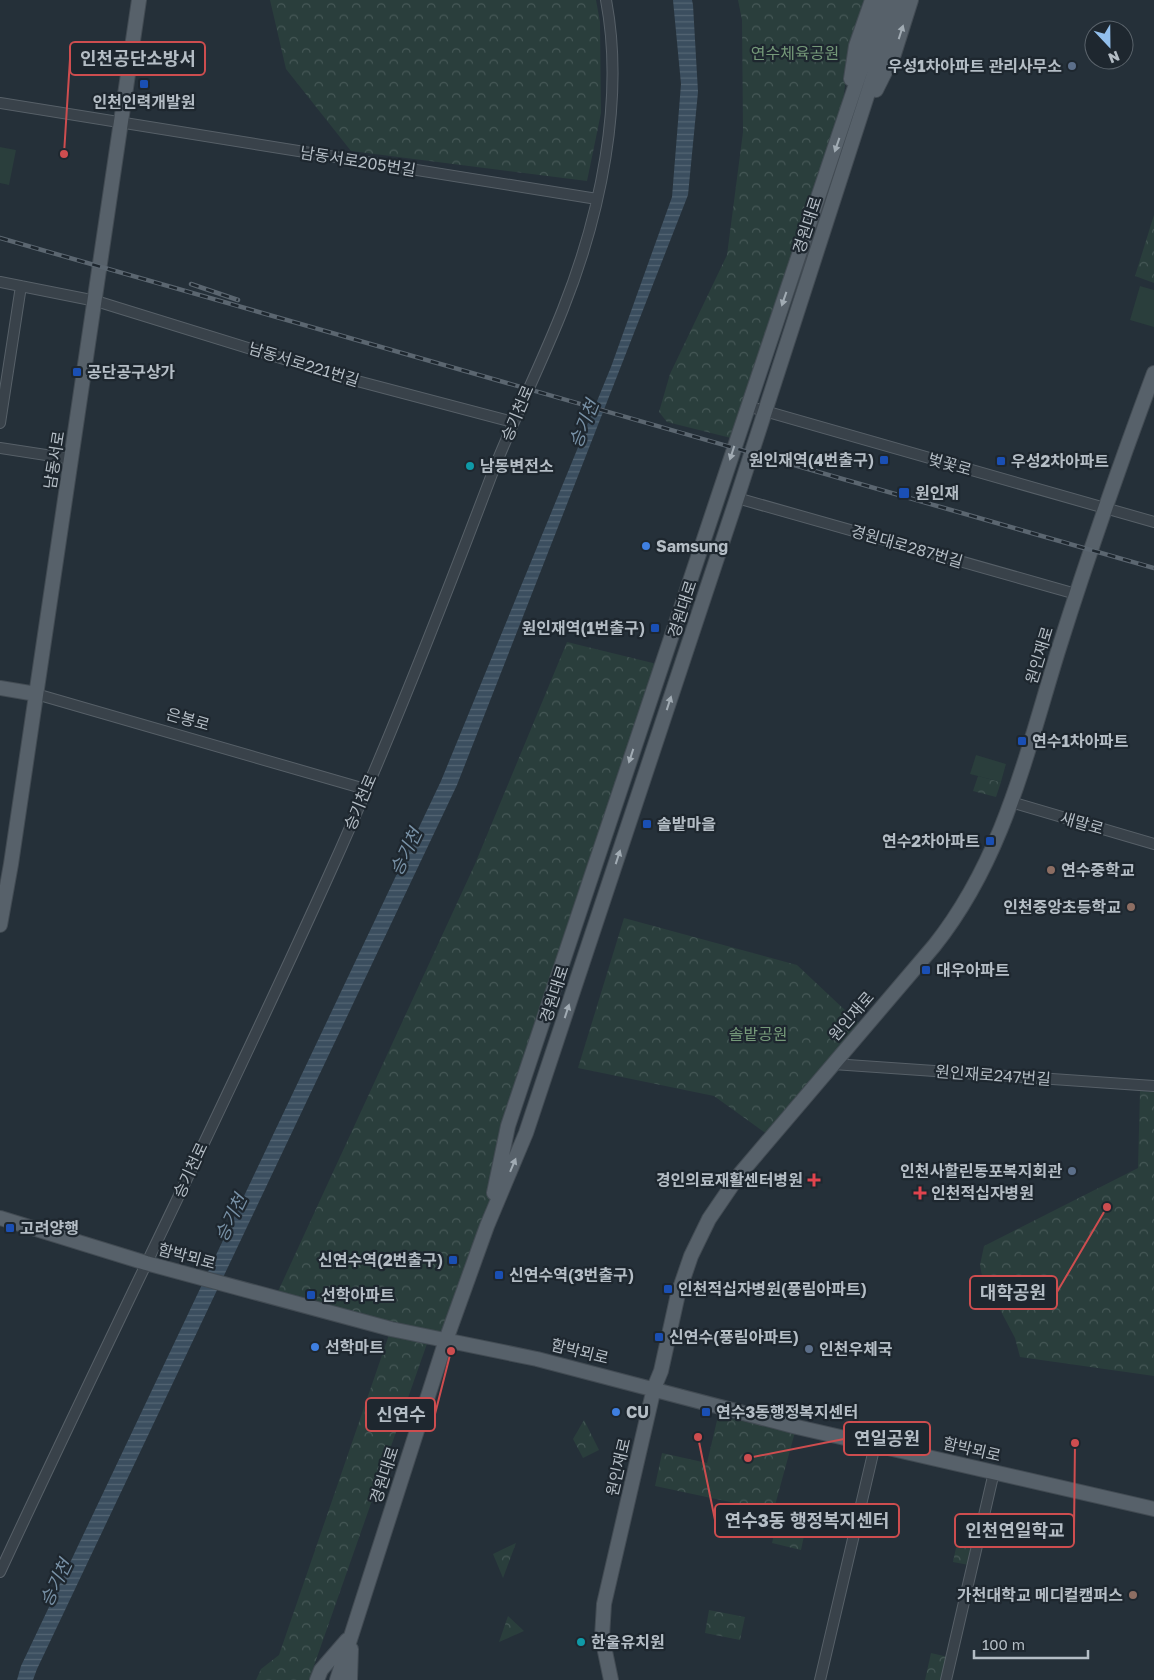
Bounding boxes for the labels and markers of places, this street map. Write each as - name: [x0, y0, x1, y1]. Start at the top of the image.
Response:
- callout: 인천공단소방서: [70, 42, 205, 75]
- place label: 우성1차아파트 관리사무소: [888, 56, 1062, 76]
- marker: 우성1차아파트 관리사무소: [1066, 60, 1078, 72]
- marker: 인천인력개발원: [138, 78, 150, 90]
- place label: 인천인력개발원: [92, 92, 196, 112]
- place label: 공단공구상가: [87, 362, 176, 382]
- marker: 공단공구상가: [71, 366, 83, 378]
- place label: 원인재역(4번출구): [749, 450, 874, 470]
- place label: 우성2차아파트: [1011, 451, 1109, 471]
- marker: 원인재역(4번출구): [878, 454, 890, 466]
- marker: 우성2차아파트: [995, 455, 1007, 467]
- place label: 남동변전소: [480, 456, 554, 476]
- marker: 남동변전소: [464, 460, 476, 472]
- place label: 원인재: [915, 483, 959, 503]
- marker: 원인재: [897, 486, 911, 500]
- place label: Samsung: [656, 536, 728, 556]
- marker: Samsung: [640, 540, 652, 552]
- place label: 원인재역(1번출구): [522, 618, 645, 638]
- marker: 원인재역(1번출구): [649, 622, 661, 634]
- place label: 연수1차아파트: [1032, 731, 1129, 751]
- marker: 연수1차아파트: [1016, 735, 1028, 747]
- place label: 솔밭마을: [657, 814, 716, 834]
- marker: 솔밭마을: [641, 818, 653, 830]
- place label: 연수2차아파트: [882, 831, 980, 851]
- marker: 연수2차아파트: [984, 835, 996, 847]
- place label: 연수중학교: [1061, 860, 1135, 880]
- marker: 연수중학교: [1045, 864, 1057, 876]
- place label: 인천중앙초등학교: [1003, 897, 1121, 917]
- marker: 인천중앙초등학교: [1125, 901, 1137, 913]
- place label: 대우아파트: [936, 960, 1010, 980]
- marker: 대우아파트: [920, 964, 932, 976]
- place label: 인천사할린동포복지회관: [900, 1161, 1062, 1181]
- marker: 인천사할린동포복지회관: [1066, 1165, 1078, 1177]
- place label: 경인의료재활센터병원: [656, 1170, 803, 1190]
- marker: 경인의료재활센터병원: [807, 1173, 821, 1187]
- place label: 인천적십자병원: [931, 1183, 1034, 1203]
- marker: 인천적십자병원: [913, 1186, 927, 1200]
- place label: 고려양행: [20, 1218, 79, 1238]
- marker: 고려양행: [4, 1222, 16, 1234]
- place label: 신연수역(2번출구): [318, 1250, 443, 1270]
- marker: 신연수역(2번출구): [447, 1254, 459, 1266]
- place label: 신연수역(3번출구): [509, 1265, 634, 1285]
- marker: 신연수역(3번출구): [493, 1269, 505, 1281]
- callout: 대학공원: [970, 1276, 1057, 1309]
- place label: 인천적십자병원(풍림아파트): [678, 1279, 867, 1299]
- marker: 인천적십자병원(풍림아파트): [662, 1283, 674, 1295]
- place label: 선학아파트: [321, 1285, 395, 1305]
- marker: 선학아파트: [305, 1289, 317, 1301]
- place label: 신연수(풍림아파트): [669, 1327, 799, 1347]
- marker: 신연수(풍림아파트): [653, 1331, 665, 1343]
- place label: 선학마트: [325, 1337, 384, 1357]
- place label: 인천우체국: [819, 1339, 893, 1359]
- marker: 선학마트: [309, 1341, 321, 1353]
- marker: 인천우체국: [803, 1343, 815, 1355]
- callout: 신연수: [366, 1398, 435, 1431]
- place label: CU: [626, 1402, 649, 1422]
- place label: 연수3동행정복지센터: [716, 1402, 858, 1422]
- marker: CU: [610, 1406, 622, 1418]
- marker: 연수3동행정복지센터: [700, 1406, 712, 1418]
- callout: 연일공원: [844, 1422, 930, 1455]
- callout: 연수3동 행정복지센터: [715, 1504, 899, 1537]
- callout: 인천연일학교: [955, 1514, 1074, 1547]
- place label: 가천대학교 메디컬캠퍼스: [957, 1585, 1123, 1605]
- marker: 가천대학교 메디컬캠퍼스: [1127, 1589, 1139, 1601]
- place label: 한울유치원: [591, 1632, 665, 1652]
- marker: 한울유치원: [575, 1636, 587, 1648]

